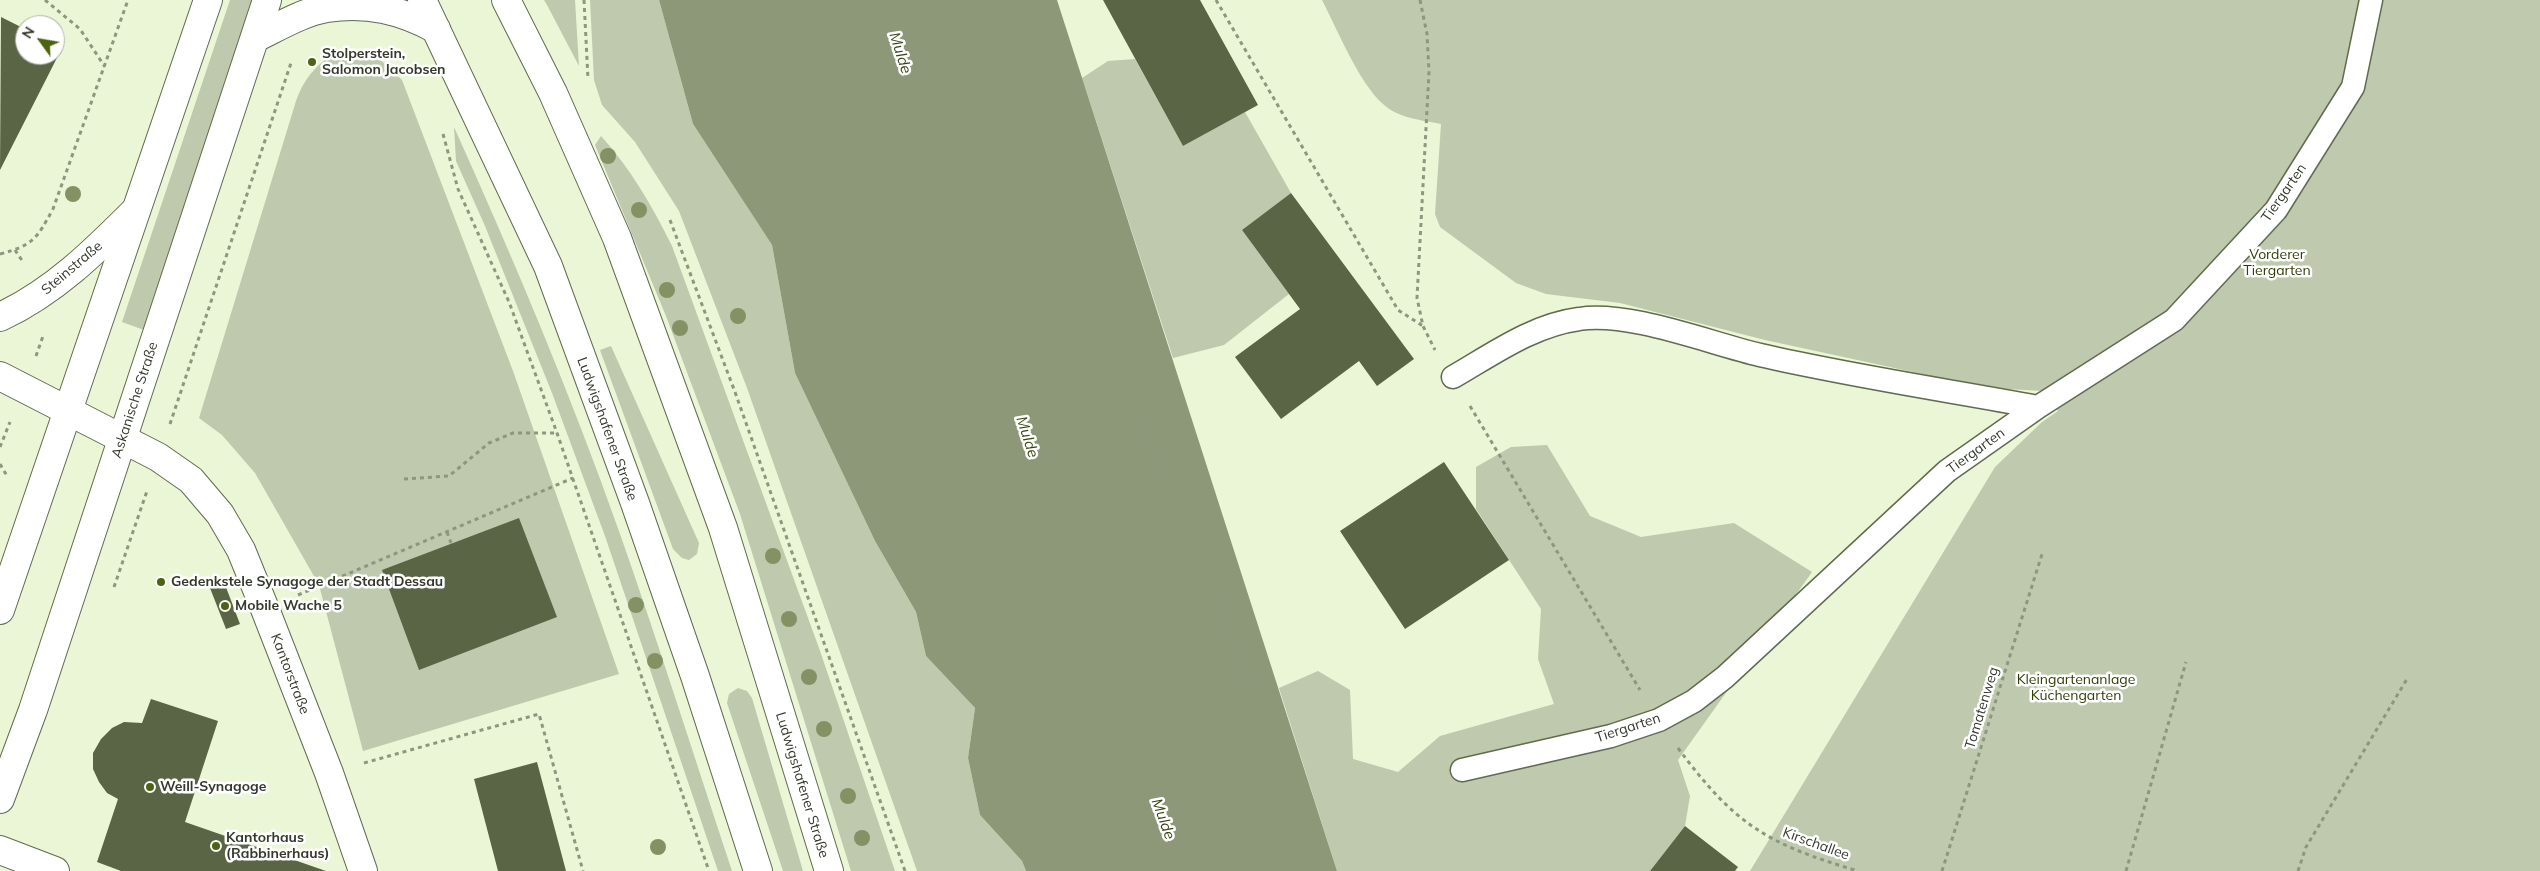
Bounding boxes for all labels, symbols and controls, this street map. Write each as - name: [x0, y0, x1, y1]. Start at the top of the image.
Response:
- north arrow: [15, 15, 65, 65]
- text: N: [18, 23, 39, 42]
- water label: Mulde: [885, 30, 915, 76]
- place label: Stolperstein, Salomon Jacobsen: [322, 46, 446, 78]
- marker: Stolperstein, Salomon Jacobsen: [306, 56, 318, 68]
- street label: Tiergarten: [2258, 161, 2310, 225]
- street label: Steinstraße: [38, 238, 106, 298]
- park label: Vorderer Tiergarten: [2243, 247, 2311, 280]
- street label: Askanische Straße: [108, 340, 162, 460]
- street label: Ludwigshafener Straße: [573, 355, 641, 503]
- water label: Mulde: [1012, 414, 1042, 460]
- street label: Tiergarten: [1944, 424, 2008, 478]
- place label: Gedenkstele Synagoge der Stadt Dessau: [171, 574, 443, 590]
- marker: Gedenkstele Synagoge der Stadt Dessau: [155, 576, 167, 588]
- place label: Mobile Wache 5: [235, 598, 342, 614]
- marker: Mobile Wache 5: [219, 600, 231, 612]
- street label: Kantorstraße: [267, 631, 313, 717]
- street label: Tomatenweg: [1962, 665, 2002, 751]
- park label: Kleingartenanlage Küchengarten: [2017, 672, 2135, 704]
- street label: Ludwigshafener Straße: [772, 710, 832, 860]
- street label: Tiergarten: [1593, 710, 1663, 746]
- place label: Weill-Synagoge: [160, 779, 266, 795]
- marker: Weill-Synagoge: [144, 781, 156, 793]
- water label: Mulde: [1147, 796, 1179, 842]
- street label: Kirschallee: [1780, 824, 1852, 864]
- place label: Kantorhaus (Rabbinerhaus): [226, 830, 330, 862]
- marker: Kantorhaus (Rabbinerhaus): [210, 840, 222, 852]

